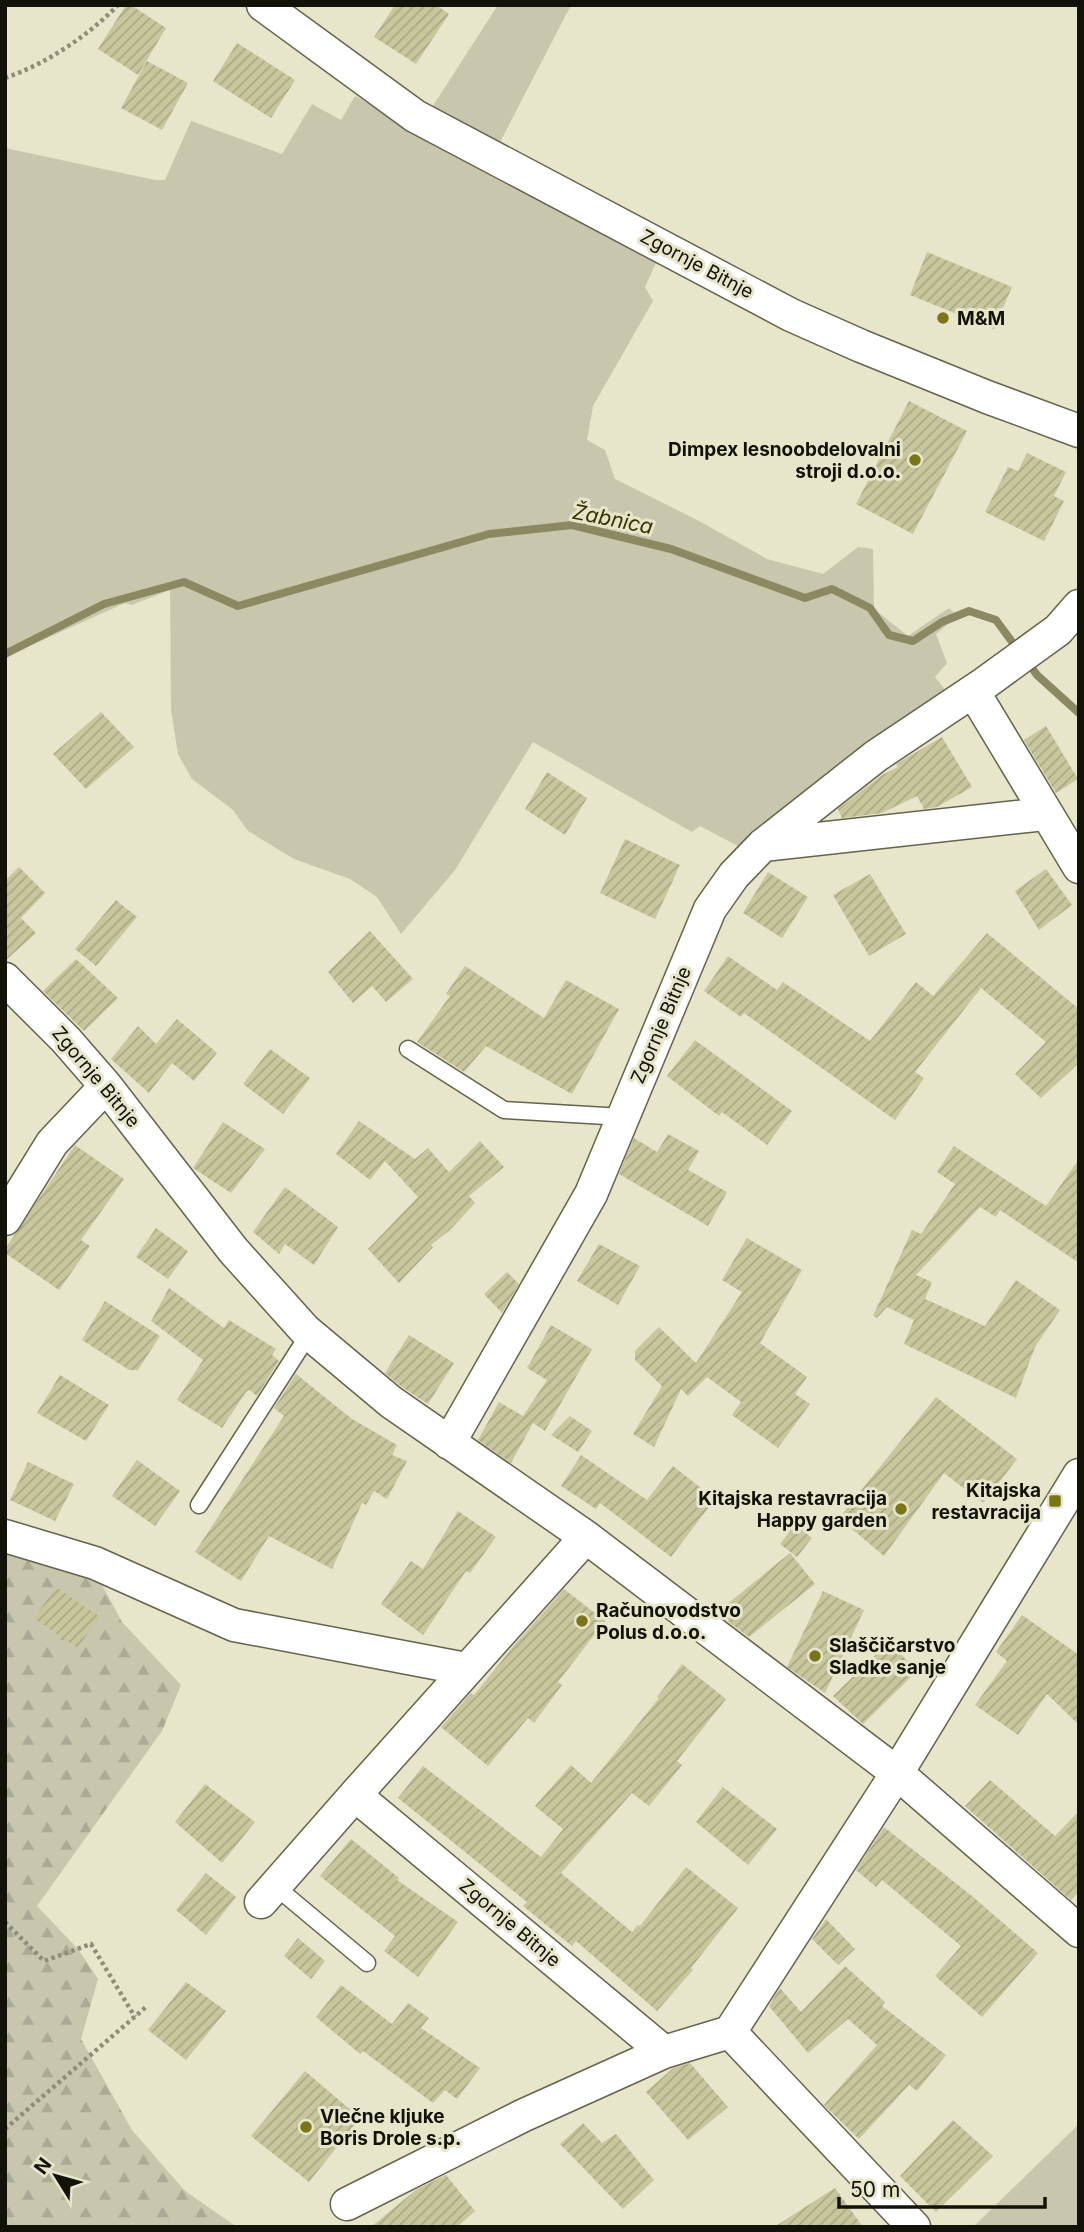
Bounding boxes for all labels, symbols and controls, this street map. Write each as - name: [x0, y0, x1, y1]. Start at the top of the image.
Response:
- street label: Zgornje Bitnje: [636, 225, 758, 303]
- place label: M&M: [957, 307, 1005, 330]
- marker: M&M: [935, 310, 951, 326]
- place label: Dimpex lesnoobdelovalni stroji d.o.o.: [668, 438, 901, 483]
- marker: Dimpex lesnoobdelovalni stroji d.o.o.: [907, 452, 923, 468]
- water label: Žabnica: [571, 498, 656, 539]
- street label: Zgornje Bitnje: [626, 963, 696, 1087]
- street label: Zgornje Bitnje: [47, 1022, 145, 1132]
- place label: Kitajska restavracija: [932, 1479, 1041, 1524]
- place label: Kitajska restavracija Happy garden: [698, 1487, 887, 1532]
- marker: Kitajska restavracija: [1047, 1493, 1063, 1509]
- marker: Kitajska restavracija Happy garden: [893, 1501, 909, 1517]
- place label: Računovodstvo Polus d.o.o.: [596, 1599, 741, 1644]
- marker: Računovodstvo Polus d.o.o.: [574, 1613, 590, 1629]
- place label: Slaščičarstvo Sladke sanje: [829, 1634, 955, 1679]
- marker: Slaščičarstvo Sladke sanje: [807, 1648, 823, 1664]
- street label: Zgornje Bitnje: [455, 1874, 565, 1972]
- place label: Vlečne kljuke Boris Drole s.p.: [320, 2105, 461, 2150]
- marker: Vlečne kljuke Boris Drole s.p.: [298, 2119, 314, 2135]
- north arrow: [21, 2141, 91, 2211]
- text: N: [29, 2153, 56, 2179]
- scale bar: [839, 2166, 1046, 2210]
- text: 50 m: [850, 2177, 900, 2202]

